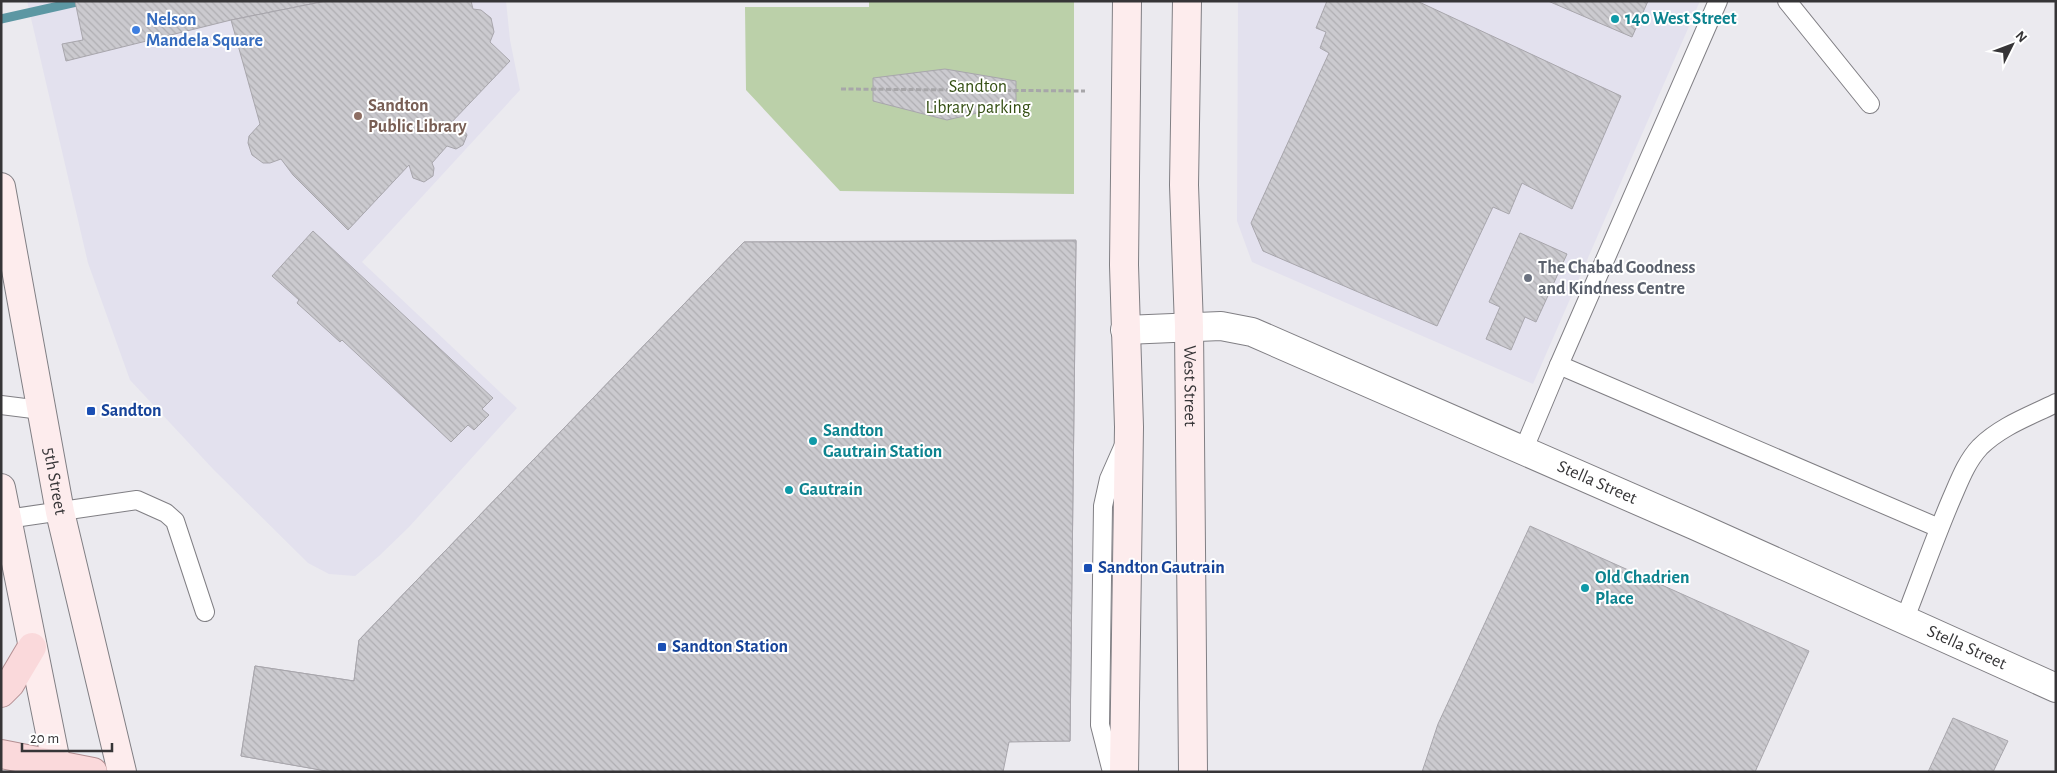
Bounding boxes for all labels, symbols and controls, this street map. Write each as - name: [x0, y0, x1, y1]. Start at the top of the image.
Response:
- place label: 140 West Street: [1625, 10, 1737, 28]
- place label: Nelson Mandela Square: [146, 11, 263, 50]
- marker: 140 West Street: [1609, 13, 1621, 25]
- north arrow: [1987, 20, 2037, 70]
- marker: Nelson Mandela Square: [130, 24, 142, 36]
- text: N: [2012, 29, 2029, 45]
- park label: Sandton Library parking: [925, 78, 1031, 117]
- place label: Sandton Public Library: [368, 97, 468, 136]
- marker: Sandton Public Library: [352, 110, 364, 122]
- place label: The Chabad Goodness and Kindness Centre: [1538, 259, 1695, 298]
- marker: The Chabad Goodness and Kindness Centre: [1522, 272, 1534, 284]
- street label: West Street: [1180, 345, 1199, 427]
- place label: Sandton: [101, 402, 161, 420]
- marker: Sandton: [85, 405, 97, 417]
- place label: Sandton Gautrain Station: [823, 422, 942, 461]
- marker: Sandton Gautrain Station: [807, 435, 819, 447]
- street label: 5th Street: [39, 446, 69, 517]
- street label: Stella Street: [1554, 457, 1640, 508]
- place label: Gautrain: [799, 481, 863, 499]
- marker: Gautrain: [783, 484, 795, 496]
- place label: Sandton Gautrain: [1098, 559, 1225, 577]
- marker: Sandton Gautrain: [1082, 562, 1094, 574]
- place label: Old Chadrien Place: [1595, 569, 1690, 608]
- marker: Old Chadrien Place: [1579, 582, 1591, 594]
- street label: Stella Street: [1924, 622, 2009, 674]
- place label: Sandton Station: [672, 638, 788, 656]
- marker: Sandton Station: [656, 641, 668, 653]
- scale bar: [22, 720, 112, 752]
- text: 20 m: [30, 731, 59, 746]

